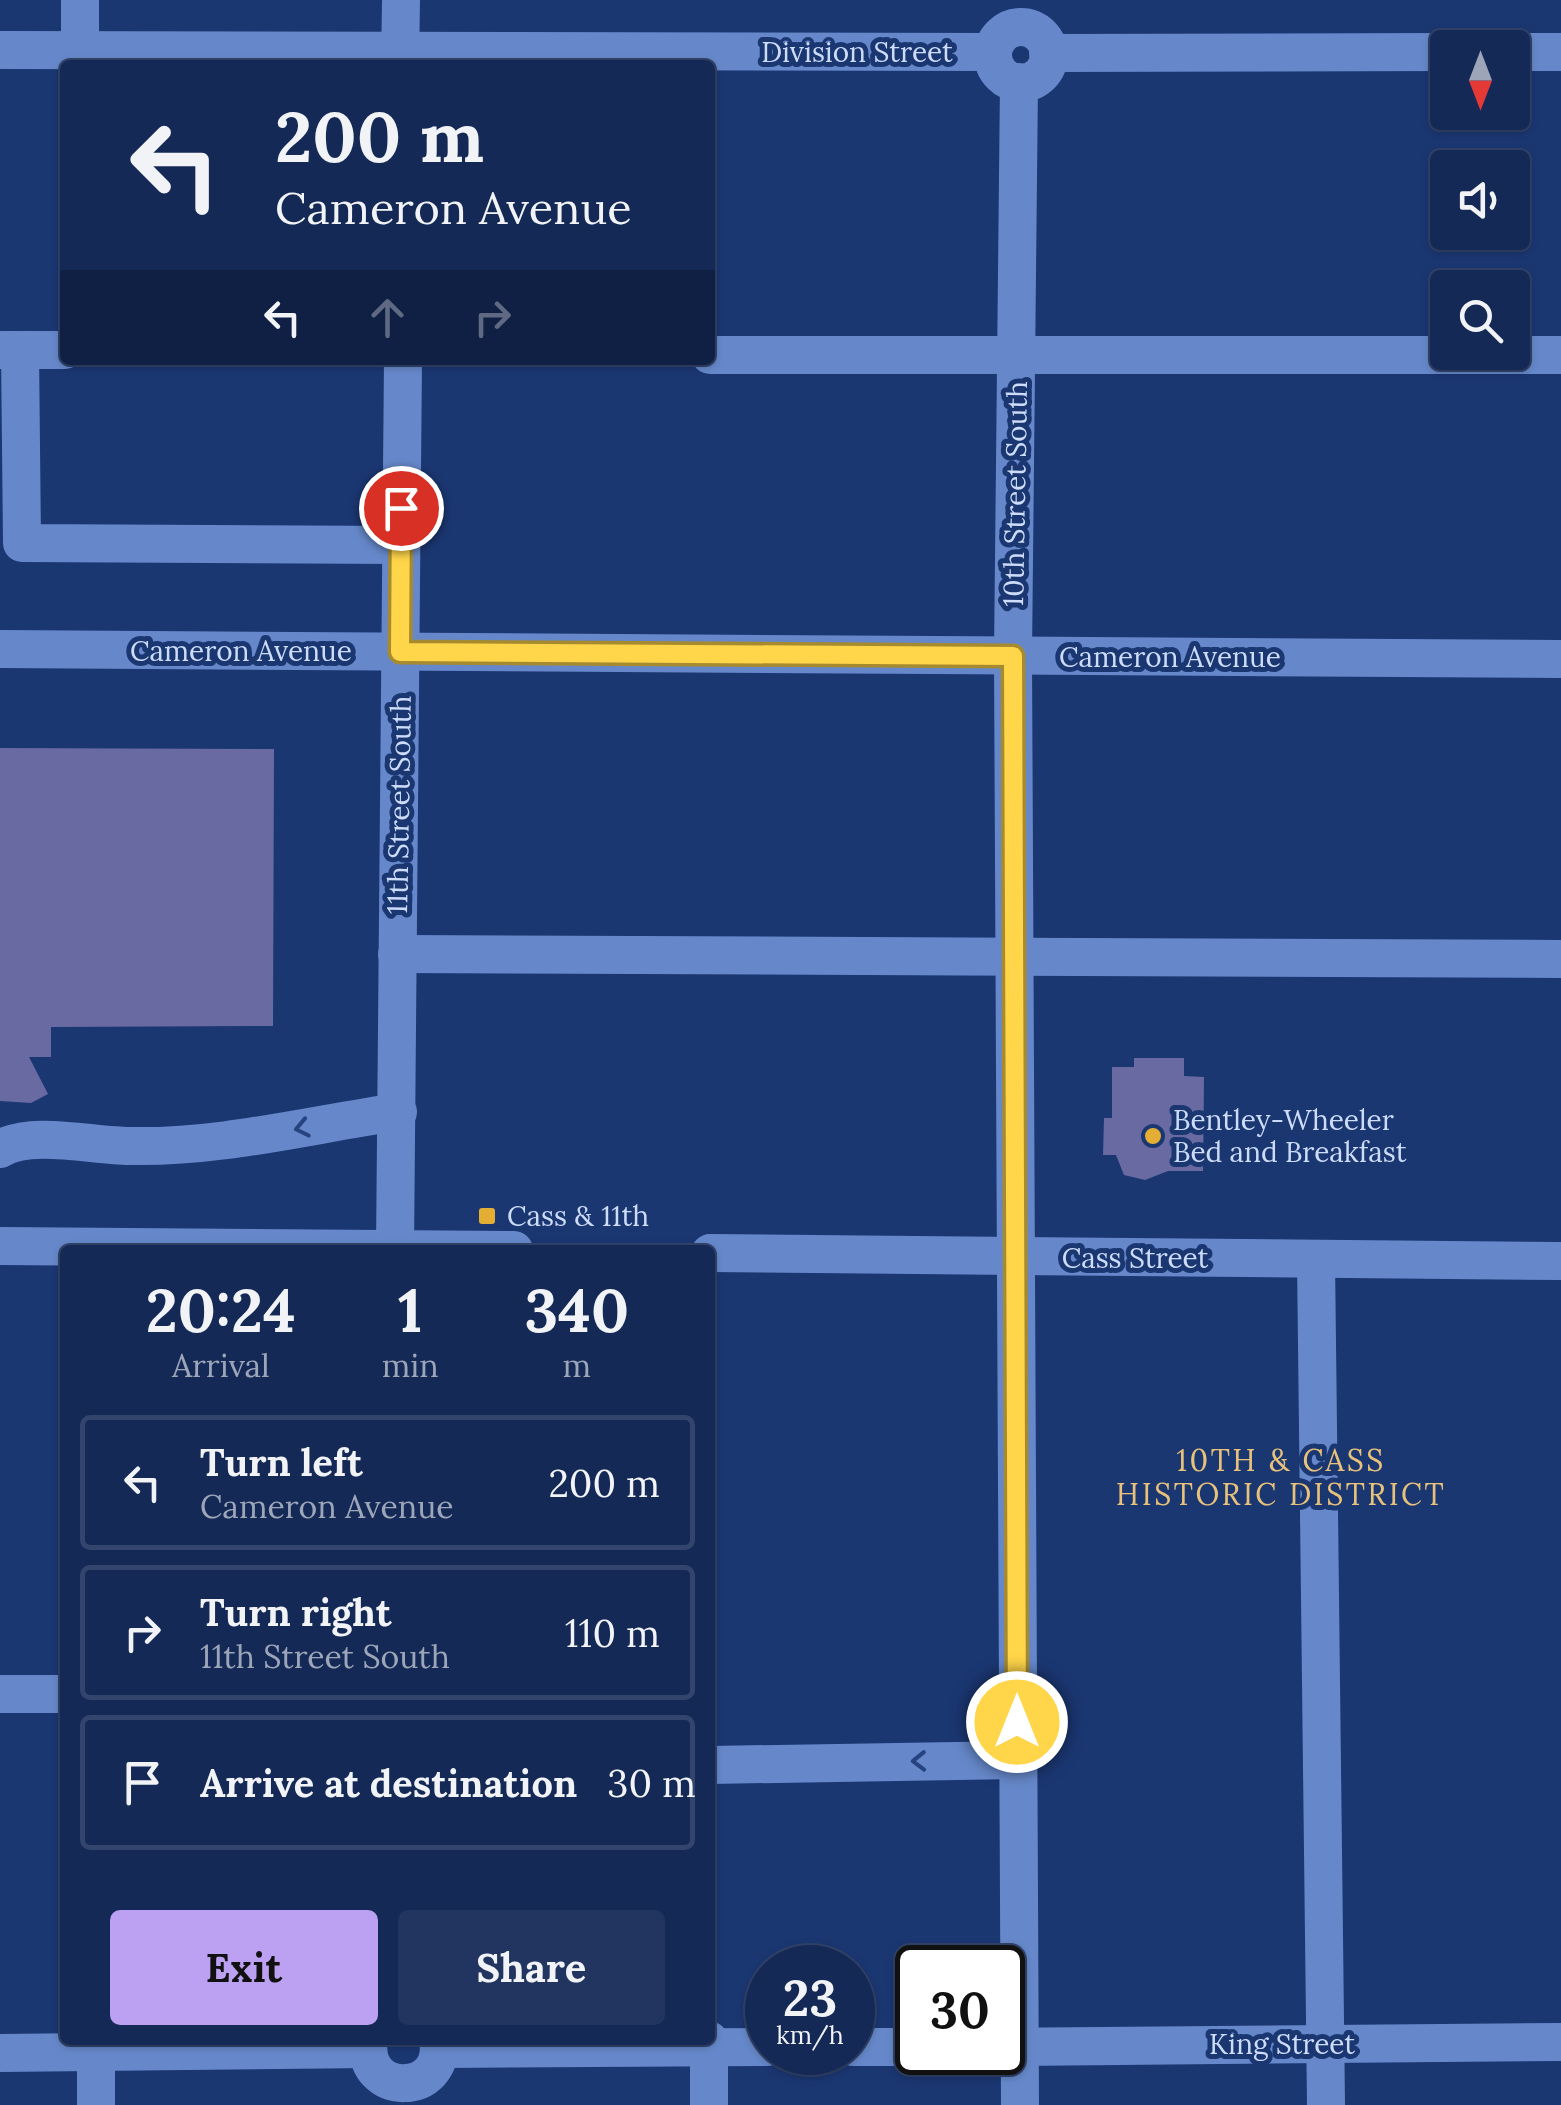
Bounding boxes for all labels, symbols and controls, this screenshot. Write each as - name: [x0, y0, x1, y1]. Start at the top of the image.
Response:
- north arrow: [1430, 30, 1530, 130]
- map controls: [1430, 30, 1530, 370]
- street label: Division Street: [761, 34, 953, 70]
- text: 200 m: [275, 92, 484, 181]
- icon: left: [110, 100, 240, 230]
- button: sound: [1430, 150, 1530, 250]
- text: Cameron Avenue: [275, 179, 632, 236]
- button: search: [1430, 270, 1530, 370]
- icon: left: [255, 290, 310, 345]
- icon: ahead: [360, 290, 415, 345]
- icon: right: [465, 290, 520, 345]
- street label: 10th Street South: [995, 381, 1035, 607]
- pin: [359, 466, 444, 551]
- icon: arrive: [374, 481, 429, 536]
- street label: Cameron Avenue: [130, 633, 352, 669]
- street label: Cameron Avenue: [1059, 639, 1281, 675]
- street label: 11th Street South: [379, 695, 419, 915]
- place label: Bentley-Wheeler Bed and Breakfast: [1173, 1102, 1407, 1170]
- one-way arrow: [294, 1116, 311, 1137]
- marker: Bentley-Wheeler Bed and Breakfast: [1142, 1125, 1164, 1147]
- place label: Cass & 11th: [507, 1198, 649, 1234]
- marker: Cass & 11th: [476, 1205, 498, 1227]
- street label: Cass Street: [1062, 1240, 1209, 1276]
- text: 20:24: [146, 1272, 296, 1348]
- text: 1: [398, 1272, 422, 1348]
- text: 340: [525, 1272, 629, 1348]
- text: Arrival: [172, 1345, 270, 1386]
- text: min: [382, 1345, 439, 1386]
- text: m: [563, 1345, 591, 1386]
- text: Turn left: [200, 1438, 363, 1486]
- district label: 10TH & CASS HISTORIC DISTRICT: [1116, 1441, 1446, 1513]
- icon: left: [115, 1455, 170, 1510]
- text: 200 m: [548, 1459, 660, 1507]
- text: Cameron Avenue: [200, 1486, 454, 1527]
- text: Turn right: [200, 1588, 391, 1636]
- icon: right: [115, 1605, 170, 1660]
- text: 110 m: [565, 1609, 660, 1657]
- text: 11th Street South: [200, 1636, 450, 1677]
- position arrow: [965, 1670, 1069, 1774]
- one-way arrow: [911, 1751, 927, 1772]
- icon: arrive: [115, 1755, 170, 1810]
- text: Arrive at destination: [200, 1759, 577, 1807]
- text: 30 m: [607, 1759, 696, 1807]
- button: Exit: [110, 1910, 378, 2025]
- button: Share: [398, 1910, 665, 2025]
- speed limit sign: 30: [895, 1945, 1025, 2075]
- text: 23: [783, 1966, 837, 2030]
- text: km/h: [776, 2019, 844, 2051]
- street label: King Street: [1209, 2026, 1355, 2062]

